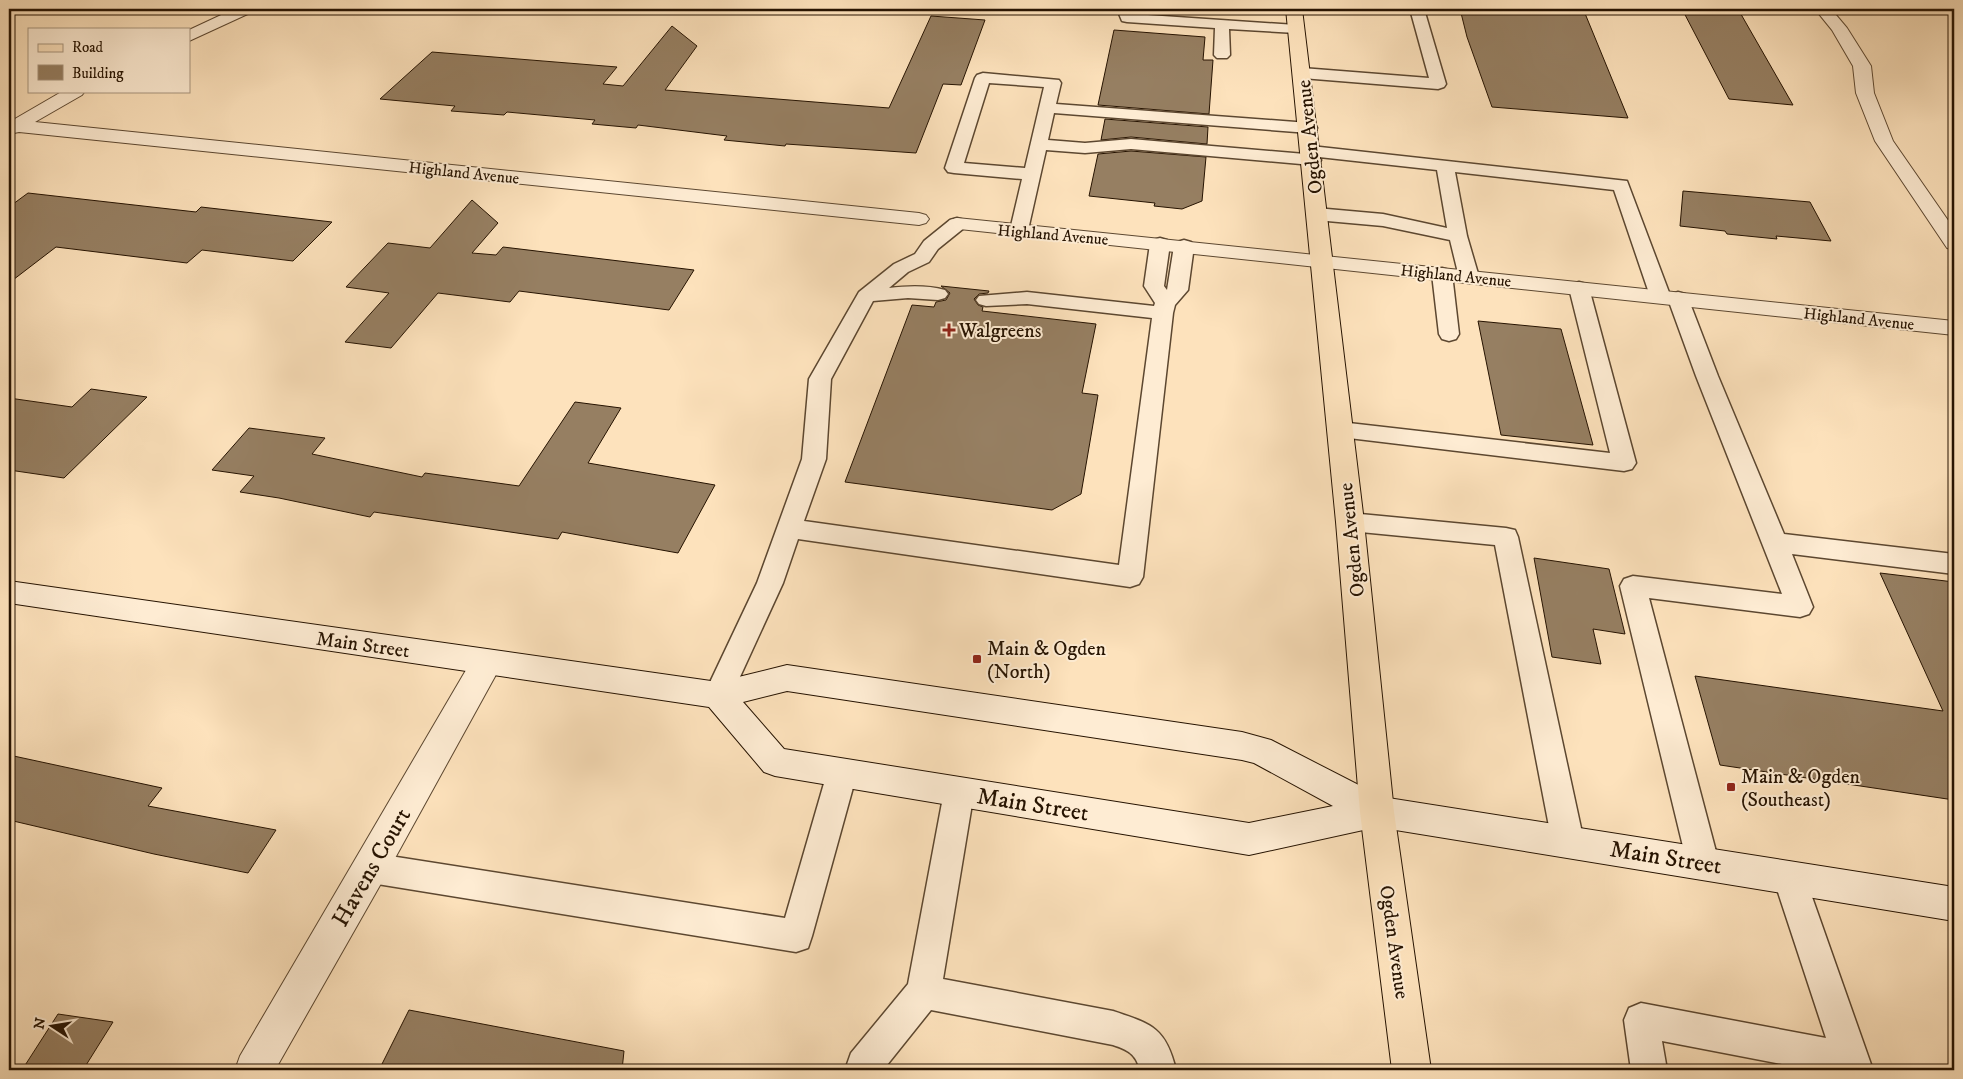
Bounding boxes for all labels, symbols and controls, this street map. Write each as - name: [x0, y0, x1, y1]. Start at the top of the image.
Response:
- legend: [28, 28, 190, 92]
- text: Road: [72, 38, 104, 57]
- text: Building: [72, 64, 124, 83]
- street label: Ogden Avenue: [1292, 79, 1329, 195]
- street label: Highland Avenue: [408, 157, 521, 189]
- street label: Highland Avenue: [997, 220, 1110, 250]
- street label: Highland Avenue: [1400, 260, 1513, 292]
- street label: Highland Avenue: [1803, 303, 1916, 335]
- place label: Walgreens: [958, 319, 1042, 344]
- marker: Walgreens: [943, 324, 955, 336]
- street label: Ogden Avenue: [1334, 482, 1371, 598]
- street label: Main Street: [315, 627, 411, 664]
- place label: Main & Ogden (North): [987, 637, 1107, 685]
- marker: Main & Ogden (North): [971, 653, 983, 665]
- place label: Main & Ogden (Southeast): [1741, 765, 1861, 813]
- street label: Main Street: [975, 781, 1091, 829]
- marker: Main & Ogden (Southeast): [1725, 781, 1737, 793]
- street label: Havens Court: [326, 802, 418, 932]
- street label: Main Street: [1608, 834, 1724, 882]
- street label: Ogden Avenue: [1373, 884, 1414, 1001]
- north arrow: [28, 1002, 78, 1052]
- text: N: [30, 1016, 50, 1031]

